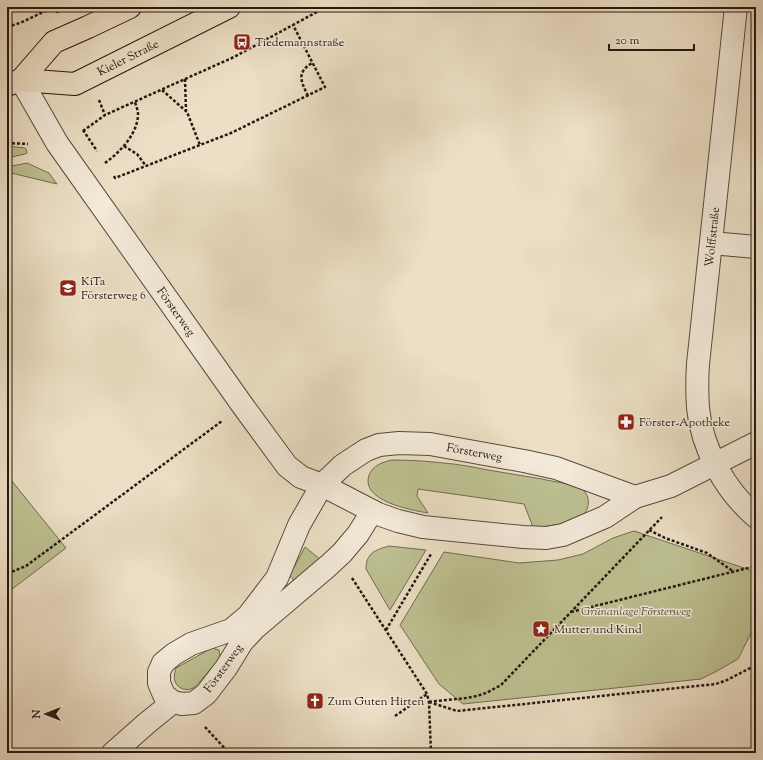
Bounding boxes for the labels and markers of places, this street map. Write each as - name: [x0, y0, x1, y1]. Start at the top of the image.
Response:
- bus stop icon: Tiedemannstraße: [232, 32, 252, 52]
- place label: Tiedemannstraße: [255, 34, 345, 52]
- place label: KiTa Försterweg 6: [81, 273, 146, 305]
- school or university icon: KiTa Försterweg 6: [58, 278, 78, 298]
- pharmacy icon: Förster-Apotheke: [616, 412, 636, 432]
- place label: Förster-Apotheke: [639, 414, 731, 432]
- place icon: Mutter und Kind: [531, 619, 551, 639]
- place label: Mutter und Kind: [554, 621, 642, 639]
- church icon: Zum Guten Hirten: [305, 691, 325, 711]
- place label: Zum Guten Hirten: [328, 693, 424, 711]

